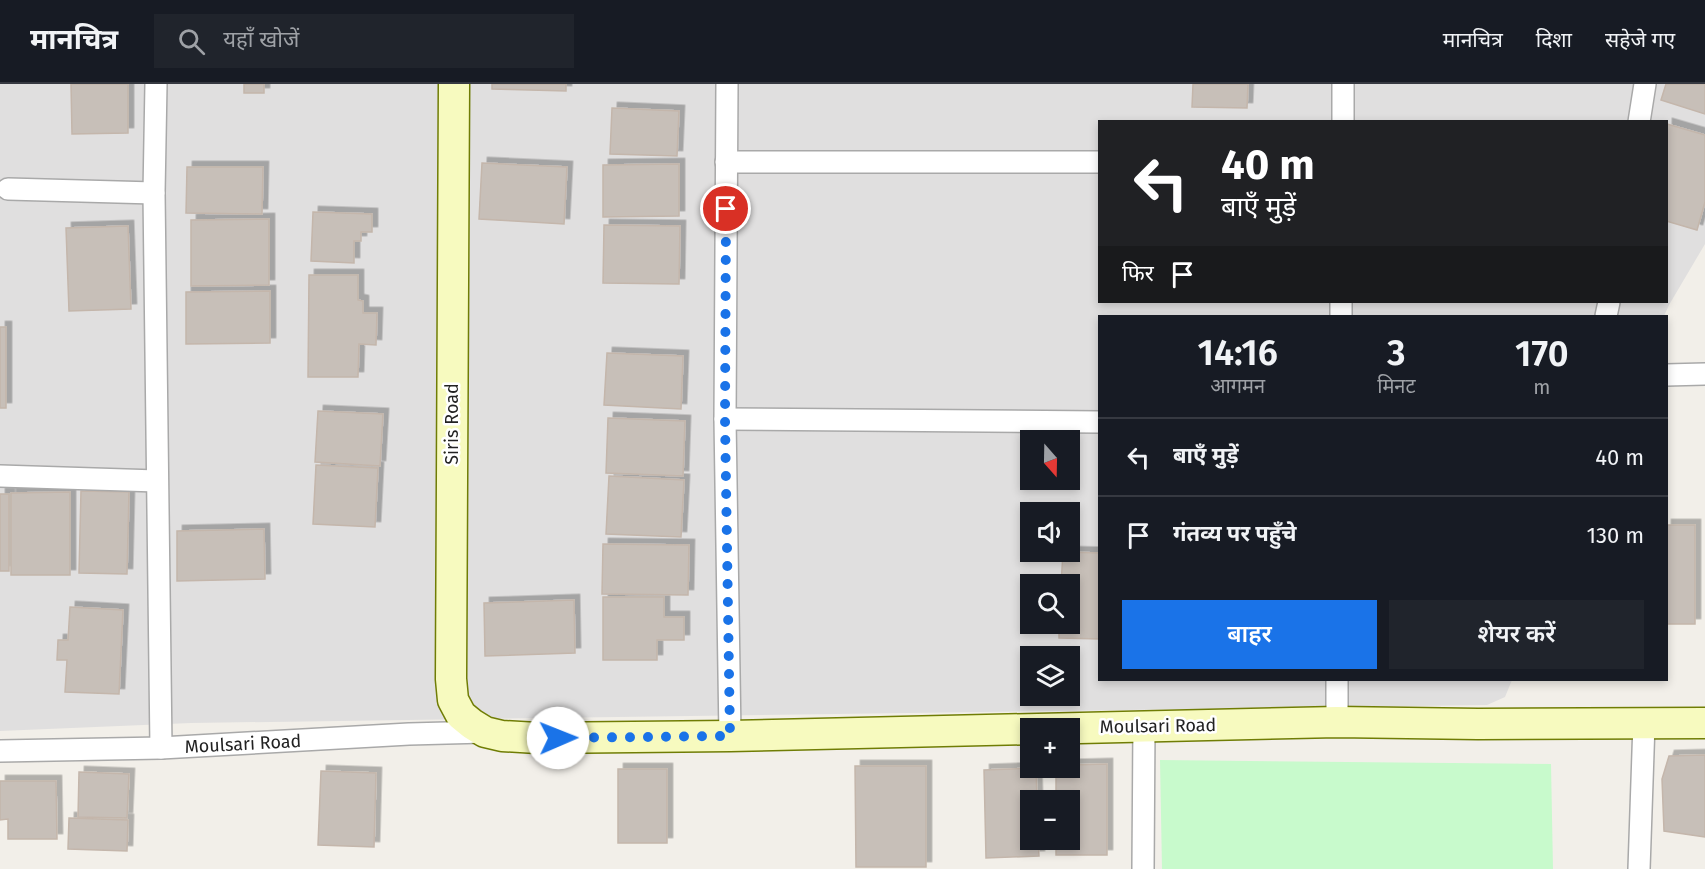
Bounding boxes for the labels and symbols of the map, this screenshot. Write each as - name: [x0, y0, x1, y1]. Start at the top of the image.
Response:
- pin: [700, 183, 751, 234]
- street label: Siris Road: [441, 383, 463, 465]
- north arrow: [1020, 430, 1080, 490]
- position arrow: [526, 706, 590, 770]
- street label: Moulsari Road: [1100, 714, 1216, 738]
- street label: Moulsari Road: [184, 730, 302, 758]

